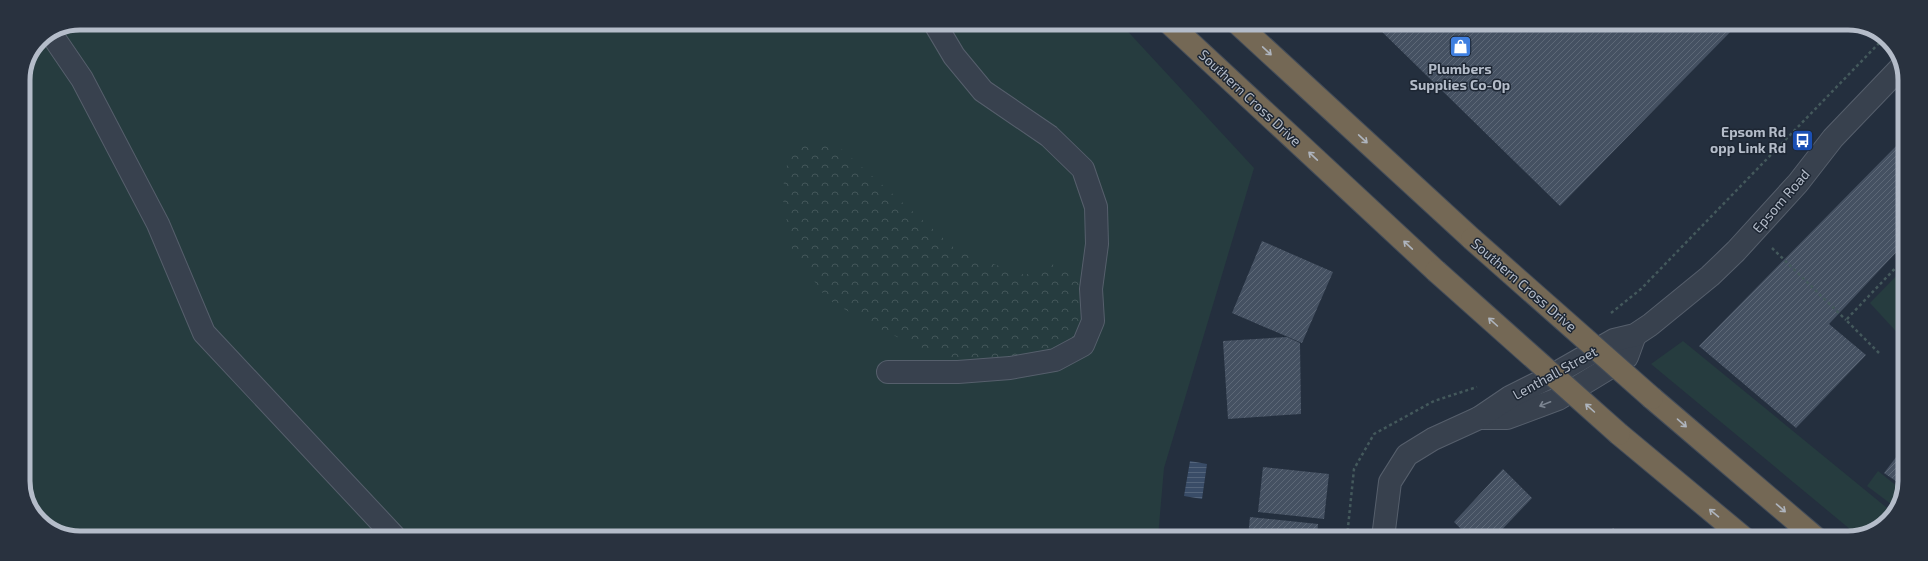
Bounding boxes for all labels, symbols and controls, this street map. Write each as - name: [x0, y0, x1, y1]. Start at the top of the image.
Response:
- shop icon: Plumbers Supplies Co-Op: [1447, 34, 1473, 60]
- street label: Southern Cross Drive: [1196, 46, 1305, 149]
- one-way arrow: [1262, 46, 1272, 55]
- place label: Plumbers Supplies Co-Op: [1410, 60, 1510, 93]
- place label: Epsom Rd opp Link Rd: [1710, 123, 1786, 156]
- bus stop icon: Epsom Rd opp Link Rd: [1789, 127, 1815, 153]
- one-way arrow: [1358, 134, 1368, 143]
- one-way arrow: [1308, 151, 1318, 161]
- street label: Epsom Road: [1748, 165, 1813, 236]
- street label: Southern Cross Drive: [1468, 234, 1580, 335]
- one-way arrow: [1403, 240, 1413, 250]
- one-way arrow: [1488, 317, 1498, 326]
- street label: Lenthall Street: [1510, 342, 1600, 403]
- one-way arrow: [1539, 401, 1551, 409]
- one-way arrow: [1585, 404, 1595, 413]
- one-way arrow: [1677, 419, 1687, 428]
- one-way arrow: [1776, 503, 1786, 512]
- one-way arrow: [1709, 509, 1719, 518]

